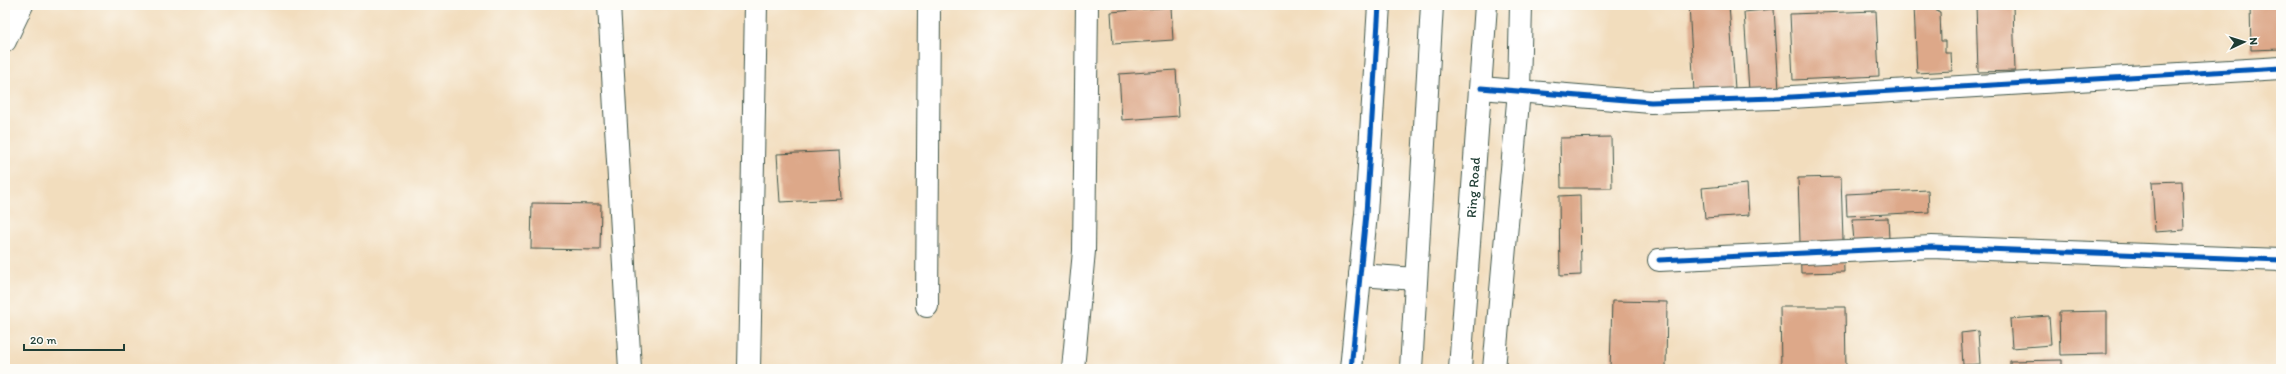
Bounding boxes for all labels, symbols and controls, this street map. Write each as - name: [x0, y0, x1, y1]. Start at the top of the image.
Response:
- north arrow: [2224, 22, 2264, 62]
- text: N: [2247, 37, 2260, 46]
- street label: Ring Road: [1462, 156, 1484, 218]
- scale bar: [24, 326, 124, 352]
- text: 20 m: [30, 333, 57, 347]

